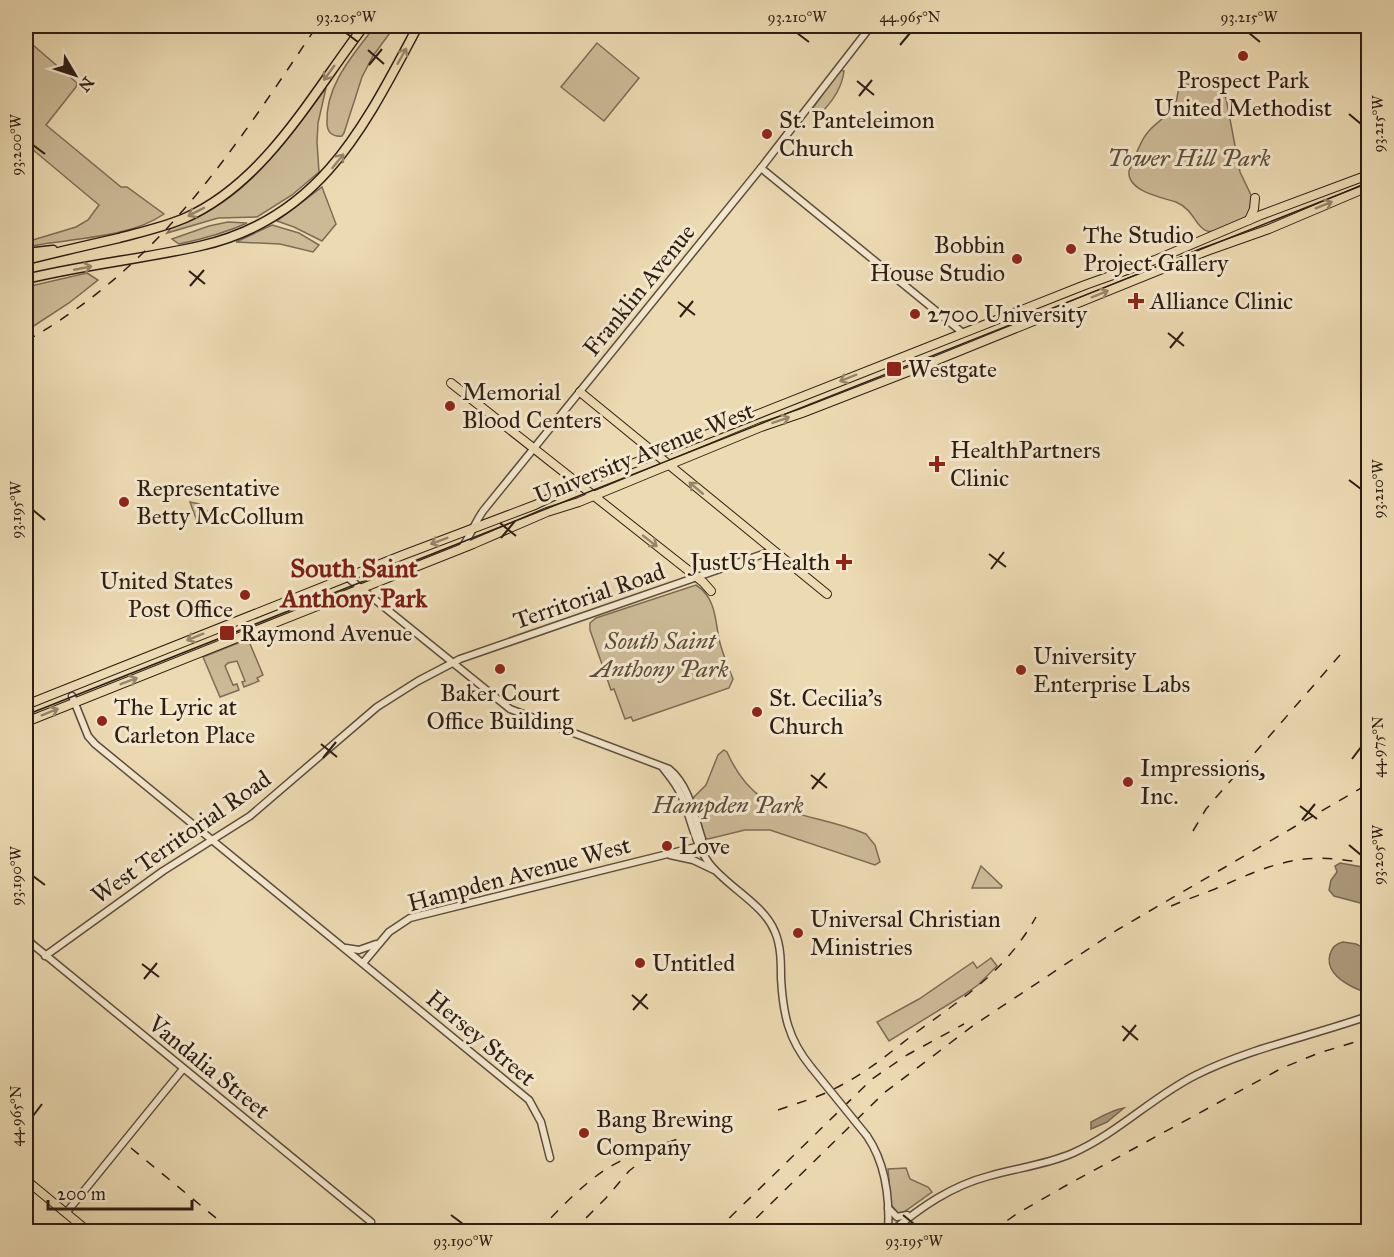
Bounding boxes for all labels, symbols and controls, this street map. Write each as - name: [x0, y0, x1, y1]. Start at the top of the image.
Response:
- text: 93.205°W: [316, 8, 377, 26]
- text: 93.210°W: [768, 8, 827, 26]
- text: 44.965°N: [879, 8, 941, 26]
- text: 93.215°W: [1220, 8, 1278, 26]
- north arrow: [45, 45, 105, 105]
- one-way arrow: [396, 48, 408, 65]
- marker: Prospect Park United Methodist: [1236, 49, 1250, 63]
- one-way arrow: [323, 64, 335, 80]
- place label: Prospect Park United Methodist: [1154, 65, 1332, 123]
- text: N: [74, 73, 98, 96]
- text: 93.215°W: [1369, 95, 1387, 153]
- place label: St. Panteleimon Church: [779, 105, 935, 163]
- text: 93.200°W: [7, 113, 25, 176]
- marker: St. Panteleimon Church: [760, 127, 774, 141]
- park label: Tower Hill Park: [1107, 143, 1271, 173]
- one-way arrow: [331, 153, 344, 169]
- one-way arrow: [1314, 199, 1333, 210]
- one-way arrow: [188, 207, 206, 219]
- street label: Franklin Avenue: [576, 218, 702, 362]
- place label: The Studio Project Gallery: [1083, 220, 1229, 278]
- place label: Bobbin House Studio: [870, 230, 1005, 288]
- marker: The Studio Project Gallery: [1064, 242, 1078, 256]
- marker: Bobbin House Studio: [1010, 252, 1024, 266]
- one-way arrow: [73, 262, 92, 273]
- place label: Alliance Clinic: [1149, 286, 1293, 316]
- one-way arrow: [1090, 287, 1109, 298]
- marker: Alliance Clinic: [1127, 292, 1145, 310]
- place label: 2700 University: [927, 299, 1088, 329]
- marker: 2700 University: [908, 307, 922, 321]
- place label: Westgate: [908, 354, 997, 384]
- marker: Westgate: [885, 360, 903, 378]
- one-way arrow: [839, 373, 857, 384]
- place label: Memorial Blood Centers: [462, 377, 602, 435]
- street label: University Avenue West: [530, 395, 759, 511]
- marker: Memorial Blood Centers: [443, 399, 457, 413]
- one-way arrow: [771, 414, 790, 425]
- place label: HealthPartners Clinic: [950, 435, 1101, 493]
- marker: HealthPartners Clinic: [928, 455, 946, 473]
- text: 93.210°W: [1369, 459, 1387, 518]
- place label: Representative Betty McCollum: [136, 473, 304, 531]
- text: 93.195°W: [7, 480, 25, 539]
- one-way arrow: [688, 482, 704, 495]
- marker: Representative Betty McCollum: [117, 495, 131, 509]
- one-way arrow: [642, 535, 658, 548]
- one-way arrow: [430, 536, 449, 547]
- place label: JustUs Health: [687, 547, 830, 577]
- district label: South Saint Anthony Park: [279, 552, 428, 614]
- marker: JustUs Health: [835, 553, 853, 571]
- street label: Territorial Road: [509, 556, 669, 636]
- place label: United States Post Office: [100, 566, 233, 624]
- marker: United States Post Office: [238, 588, 252, 602]
- place label: Raymond Avenue: [240, 618, 413, 648]
- marker: Raymond Avenue: [218, 624, 236, 642]
- park label: South Saint Anthony Park: [588, 626, 729, 684]
- one-way arrow: [186, 633, 205, 644]
- place label: University Enterprise Labs: [1033, 641, 1190, 699]
- marker: Baker Court Office Building: [493, 662, 507, 676]
- marker: University Enterprise Labs: [1014, 663, 1028, 677]
- one-way arrow: [119, 675, 138, 686]
- place label: Baker Court Office Building: [426, 678, 574, 736]
- place label: St. Cecilia's Church: [769, 683, 882, 741]
- place label: The Lyric at Carleton Place: [114, 692, 255, 750]
- marker: St. Cecilia's Church: [750, 705, 764, 719]
- one-way arrow: [40, 706, 59, 717]
- marker: The Lyric at Carleton Place: [95, 714, 109, 728]
- text: 44.975°N: [1369, 716, 1387, 778]
- place label: Impressions, Inc.: [1140, 753, 1265, 811]
- street label: West Territorial Road: [85, 764, 277, 910]
- marker: Impressions, Inc.: [1121, 775, 1135, 789]
- park label: Hampden Park: [651, 790, 804, 820]
- text: 93.205°W: [1369, 824, 1387, 885]
- street label: Hampden Avenue West: [404, 830, 634, 918]
- place label: Love: [679, 831, 730, 861]
- marker: Love: [660, 839, 674, 853]
- text: 93.190°W: [7, 846, 25, 906]
- place label: Universal Christian Ministries: [810, 904, 1001, 962]
- marker: Universal Christian Ministries: [791, 926, 805, 940]
- place label: Untitled: [652, 948, 735, 978]
- marker: Untitled: [633, 956, 647, 970]
- street label: Hersey Street: [420, 983, 542, 1093]
- street label: Vandalia Street: [141, 1008, 276, 1126]
- text: 44.965°N: [7, 1085, 25, 1147]
- place label: Bang Brewing Company: [596, 1104, 733, 1162]
- marker: Bang Brewing Company: [577, 1126, 591, 1140]
- scale bar: [48, 1173, 192, 1211]
- text: 200 m: [57, 1183, 106, 1205]
- text: 93.190°W: [433, 1232, 493, 1250]
- text: 93.195°W: [885, 1232, 944, 1250]

